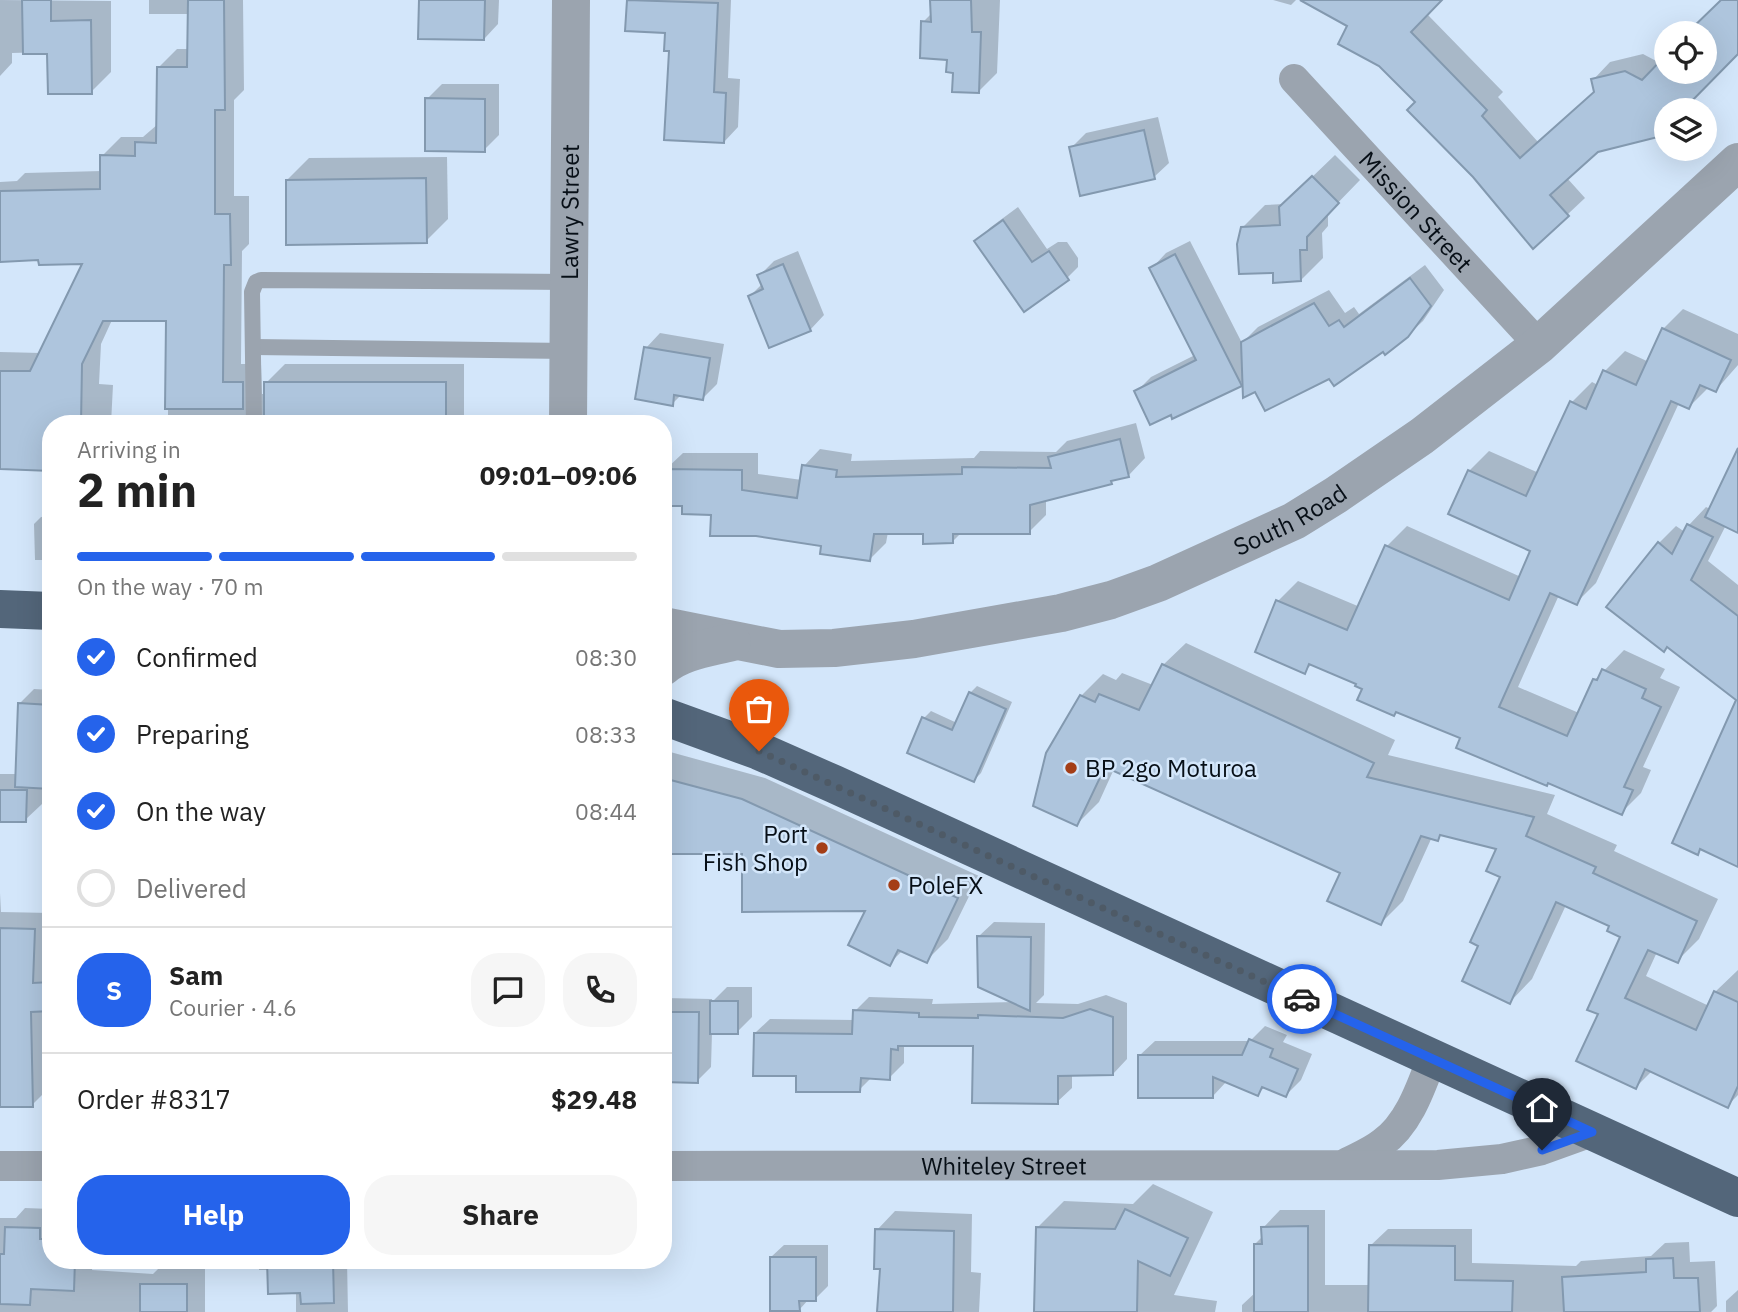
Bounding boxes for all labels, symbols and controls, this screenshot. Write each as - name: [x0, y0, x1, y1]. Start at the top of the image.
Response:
- map controls: [1654, 21, 1717, 161]
- button: locate: [1654, 21, 1717, 84]
- button: layers: [1654, 98, 1717, 161]
- street label: Lawry Street: [553, 144, 586, 280]
- street label: Mission Street: [1352, 144, 1480, 279]
- text: Arriving in: [77, 434, 181, 464]
- text: 09:01–09:06: [480, 458, 637, 492]
- text: 2 min: [77, 460, 197, 520]
- street label: South Road: [1228, 476, 1353, 563]
- text: On the way · 70 m: [77, 571, 264, 601]
- icon: check: [77, 638, 115, 676]
- text: Confirmed: [136, 640, 258, 674]
- text: 08:30: [575, 642, 637, 672]
- pin: [729, 679, 789, 751]
- icon: bag: [740, 690, 778, 728]
- icon: check: [77, 715, 115, 753]
- text: Preparing: [136, 717, 249, 751]
- text: 08:33: [575, 719, 637, 749]
- place label: BP 2go Moturoa: [1085, 752, 1257, 784]
- marker: BP 2go Moturoa: [1063, 760, 1079, 776]
- icon: check: [77, 792, 115, 830]
- text: On the way: [136, 794, 266, 828]
- text: 08:44: [575, 796, 637, 826]
- place label: Port Fish Shop: [703, 818, 808, 878]
- marker: Port Fish Shop: [814, 840, 830, 856]
- place label: PoleFX: [908, 869, 984, 901]
- text: Delivered: [136, 871, 247, 905]
- marker: PoleFX: [886, 877, 902, 893]
- button: chat: [471, 953, 545, 1027]
- button: phone: [563, 953, 637, 1027]
- text: Sam: [169, 958, 223, 992]
- courier: [1267, 964, 1337, 1034]
- text: S: [106, 973, 122, 1007]
- icon: car: [1283, 980, 1321, 1018]
- text: Courier · 4.6: [169, 992, 297, 1022]
- pin: [1512, 1078, 1572, 1150]
- text: Order #8317: [77, 1082, 231, 1116]
- text: $29.48: [551, 1082, 637, 1116]
- icon: home: [1523, 1089, 1561, 1127]
- street label: Whiteley Street: [921, 1149, 1087, 1182]
- button: Help: [77, 1175, 350, 1255]
- button: Share: [364, 1175, 637, 1255]

